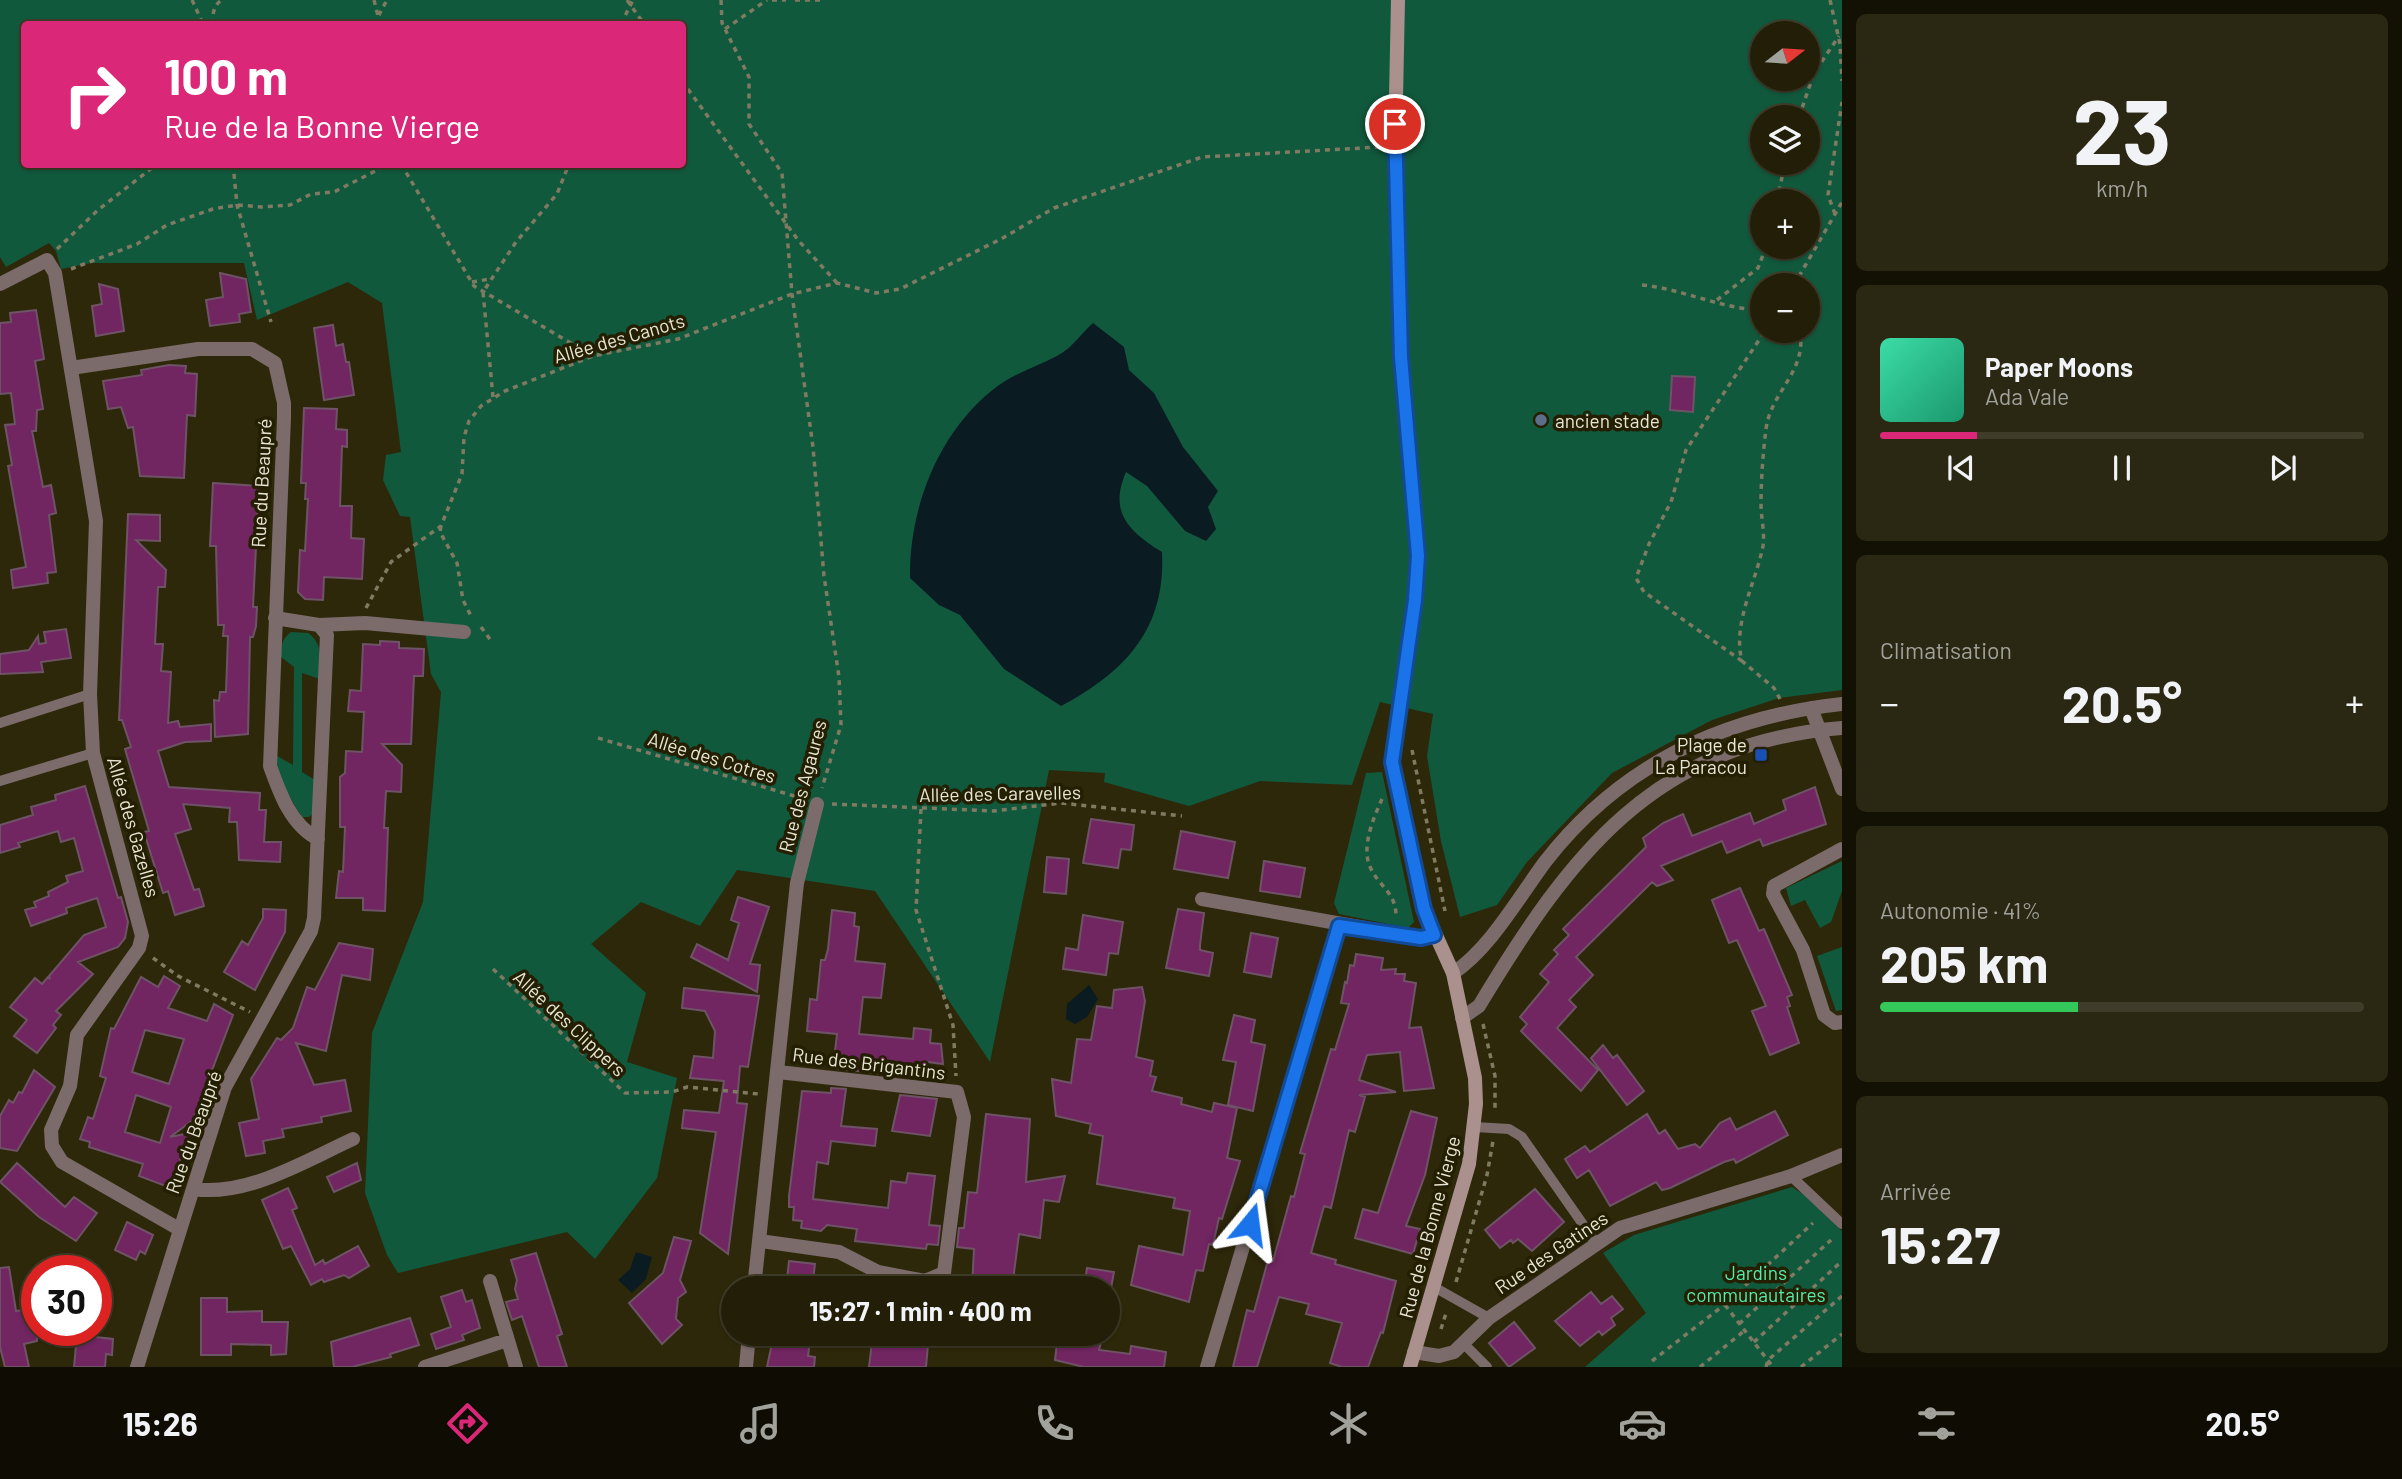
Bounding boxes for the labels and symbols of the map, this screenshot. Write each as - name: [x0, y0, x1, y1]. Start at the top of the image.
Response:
- north arrow: [1750, 21, 1820, 91]
- pin: [1365, 94, 1425, 154]
- street label: Allée des Canots: [551, 308, 687, 368]
- place label: ancien stade: [1555, 409, 1660, 432]
- marker: ancien stade: [1533, 412, 1549, 428]
- street label: Rue du Beaupré: [246, 418, 276, 548]
- street label: Rue des Agaures: [773, 717, 831, 855]
- street label: Allée des Cotres: [645, 727, 779, 787]
- place label: Plage de La Paracou: [1655, 733, 1747, 778]
- marker: Plage de La Paracou: [1753, 747, 1769, 763]
- street label: Allée des Gazelles: [103, 754, 165, 900]
- street label: Allée des Caravelles: [919, 780, 1081, 806]
- street label: Allée des Clippers: [509, 965, 631, 1081]
- street label: Rue des Brigantins: [791, 1042, 947, 1084]
- street label: Rue du Beaupré: [160, 1067, 226, 1197]
- street label: Rue de la Bonne Vierge: [1394, 1133, 1464, 1321]
- position arrow: [1213, 1187, 1287, 1261]
- street label: Rue des Gatines: [1490, 1206, 1612, 1298]
- speed limit sign: 30: [21, 1255, 112, 1346]
- park label: Jardins communautaires: [1686, 1261, 1826, 1306]

